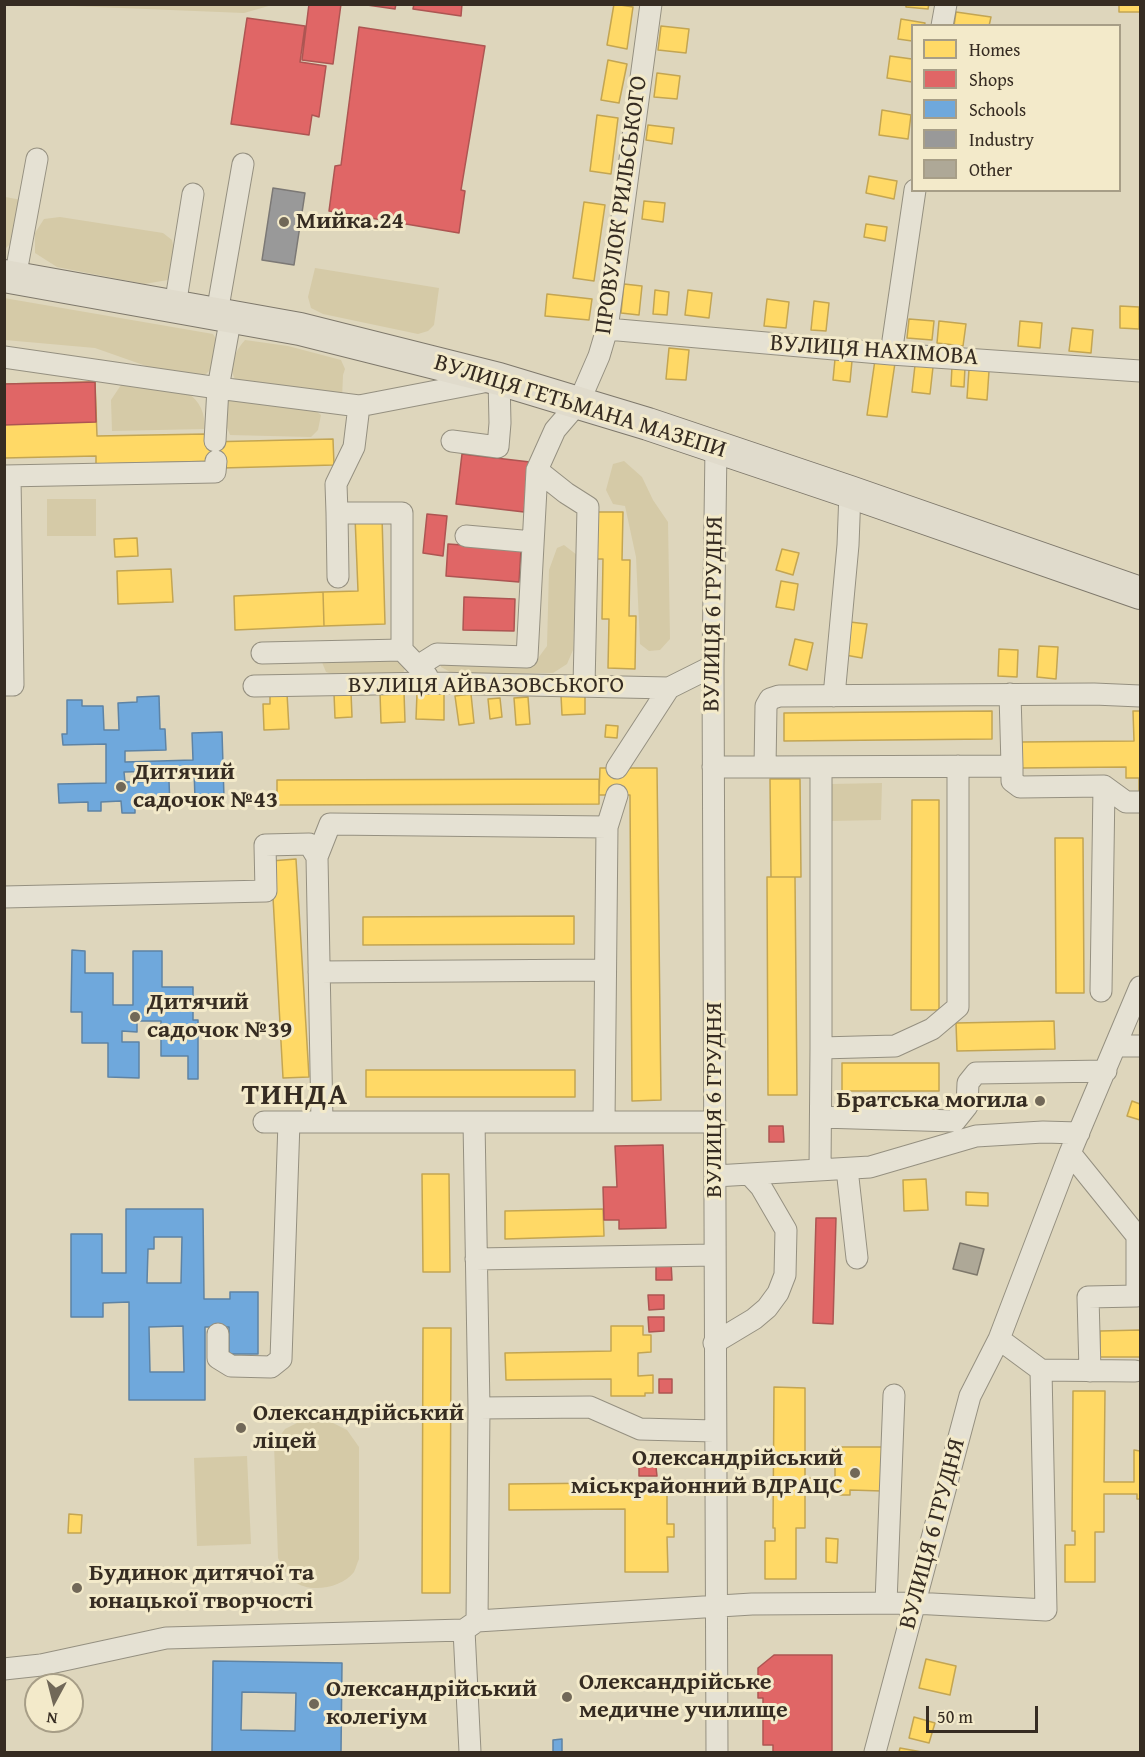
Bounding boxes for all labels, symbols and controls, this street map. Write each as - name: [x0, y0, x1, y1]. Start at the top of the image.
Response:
- legend: [911, 24, 1121, 192]
- text: Homes: [969, 36, 1020, 63]
- text: Shops: [969, 66, 1014, 93]
- street label: ПРОВУЛОК РИЛЬСЬКОГО: [590, 74, 654, 336]
- text: Schools: [969, 96, 1026, 123]
- text: Industry: [969, 126, 1034, 153]
- text: Other: [969, 156, 1012, 183]
- place label: Мийка.24: [296, 208, 404, 236]
- marker: Мийка.24: [277, 215, 291, 229]
- street label: ВУЛИЦЯ НАХІМОВА: [769, 329, 979, 373]
- street label: ВУЛИЦЯ ГЕТЬМАНА МАЗЕПИ: [431, 349, 729, 465]
- street label: ВУЛИЦЯ 6 ГРУДНЯ: [698, 516, 730, 712]
- street label: ВУЛИЦЯ АЙВАЗОВСЬКОГО: [348, 672, 624, 700]
- place label: Дитячий садочок №43: [133, 759, 278, 815]
- marker: Дитячий садочок №43: [114, 780, 128, 794]
- place label: Дитячий садочок №39: [147, 989, 292, 1045]
- street label: ВУЛИЦЯ 6 ГРУДНЯ: [701, 1002, 729, 1198]
- marker: Дитячий садочок №39: [128, 1010, 142, 1024]
- district label: ТИНДА: [241, 1078, 349, 1114]
- place label: Братська могила: [837, 1087, 1028, 1115]
- marker: Братська могила: [1033, 1094, 1047, 1108]
- place label: Олександрійський ліцей: [253, 1400, 464, 1456]
- marker: Олександрійський ліцей: [234, 1421, 248, 1435]
- street label: ВУЛИЦЯ 6 ГРУДНЯ: [894, 1436, 972, 1632]
- place label: Олександрійський міськрайонний ВДРАЦС: [571, 1445, 843, 1501]
- marker: Олександрійський міськрайонний ВДРАЦС: [848, 1466, 862, 1480]
- place label: Будинок дитячої та юнацької творчості: [89, 1560, 314, 1616]
- marker: Будинок дитячої та юнацької творчості: [70, 1581, 84, 1595]
- place label: Олександрійське медичне училище: [579, 1669, 788, 1725]
- north arrow: [24, 1673, 84, 1733]
- place label: Олександрійський колегіум: [326, 1676, 537, 1732]
- marker: Олександрійське медичне училище: [560, 1690, 574, 1704]
- scale bar: [929, 1694, 1042, 1732]
- marker: Олександрійський колегіум: [307, 1697, 321, 1711]
- text: 50 m: [937, 1703, 973, 1730]
- text: N: [45, 1706, 59, 1731]

